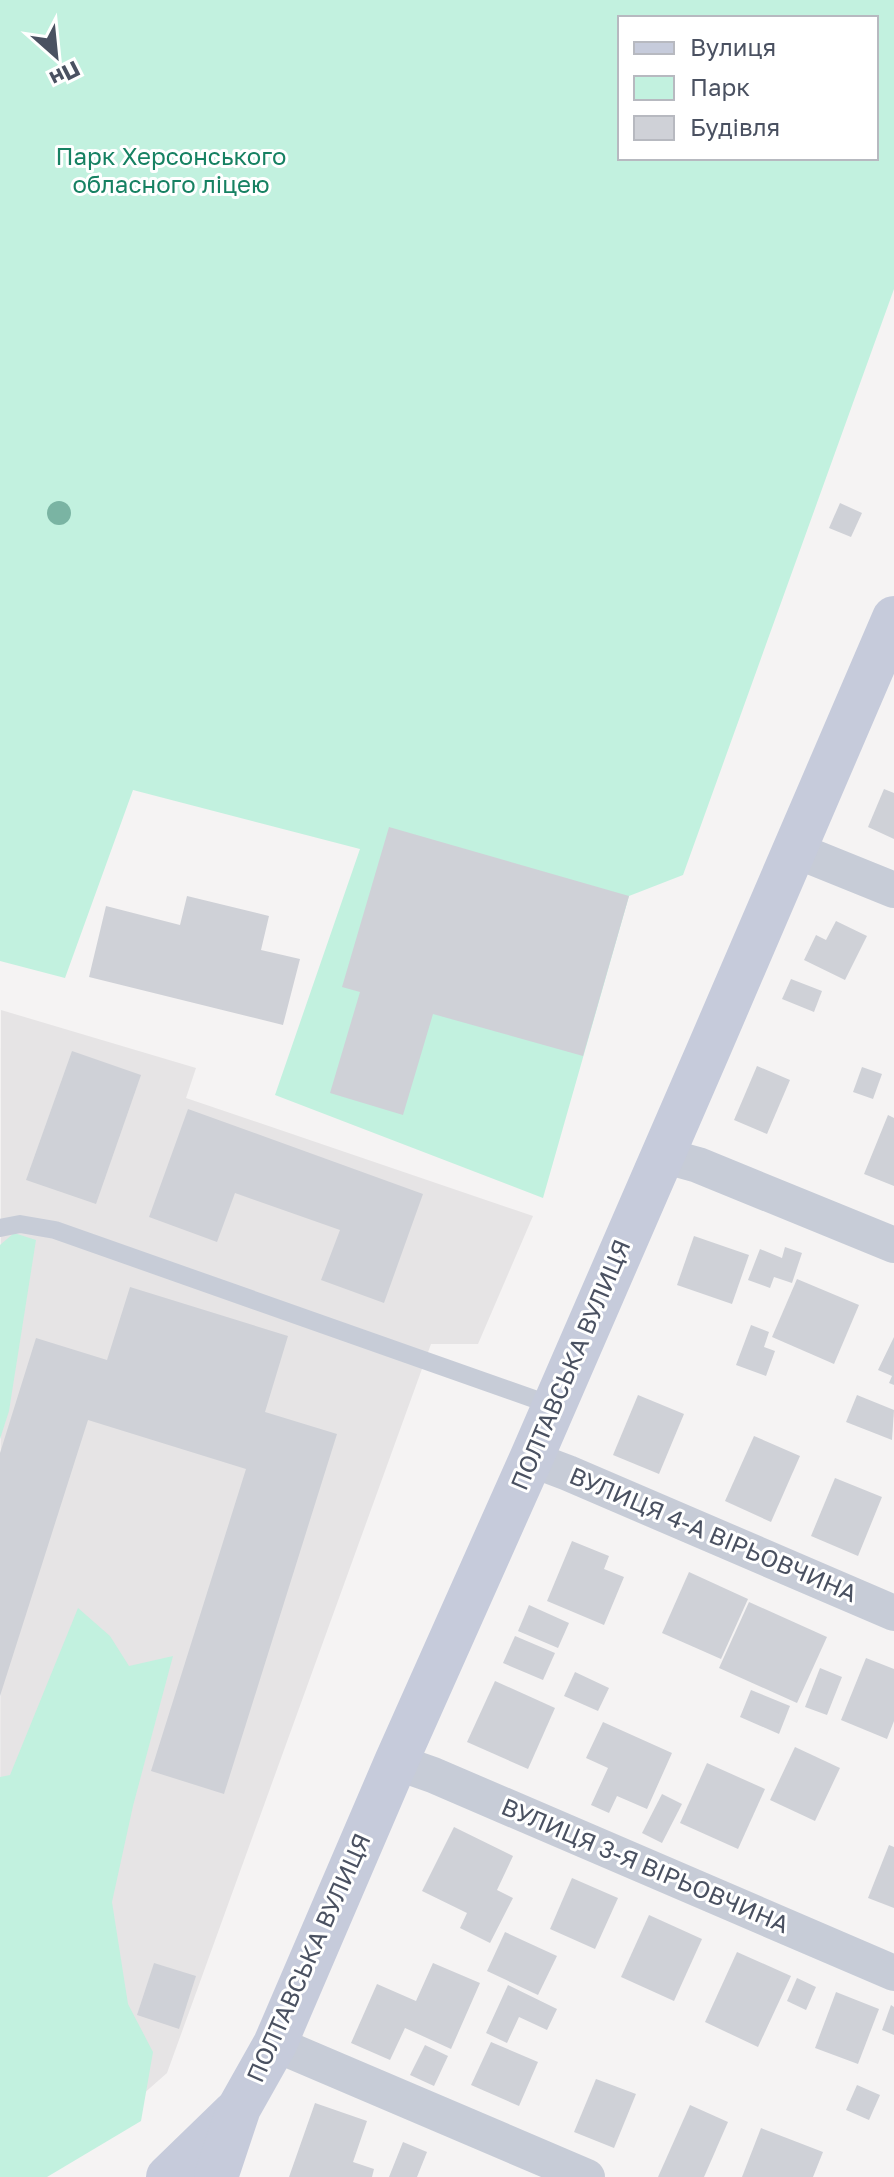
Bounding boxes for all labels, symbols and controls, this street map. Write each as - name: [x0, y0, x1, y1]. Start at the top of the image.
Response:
- north arrow: [16, 16, 96, 96]
- legend: [618, 16, 878, 160]
- text: Вулиця: [690, 32, 776, 61]
- text: Пн: [46, 55, 85, 93]
- text: Парк: [690, 72, 750, 101]
- text: Будівля: [690, 112, 780, 141]
- park label: Парк Херсонського обласного ліцею: [56, 141, 286, 198]
- street label: ПОЛТАВСЬКА ВУЛИЦЯ: [504, 1235, 636, 1494]
- street label: ВУЛИЦЯ 4-А ВІРЬОВЧИНA: [565, 1460, 862, 1607]
- street label: ВУЛИЦЯ 3-Я ВІРЬОВЧИНА: [498, 1791, 794, 1938]
- street label: ПОЛТАВСЬКА ВУЛИЦЯ: [240, 1828, 376, 2086]

